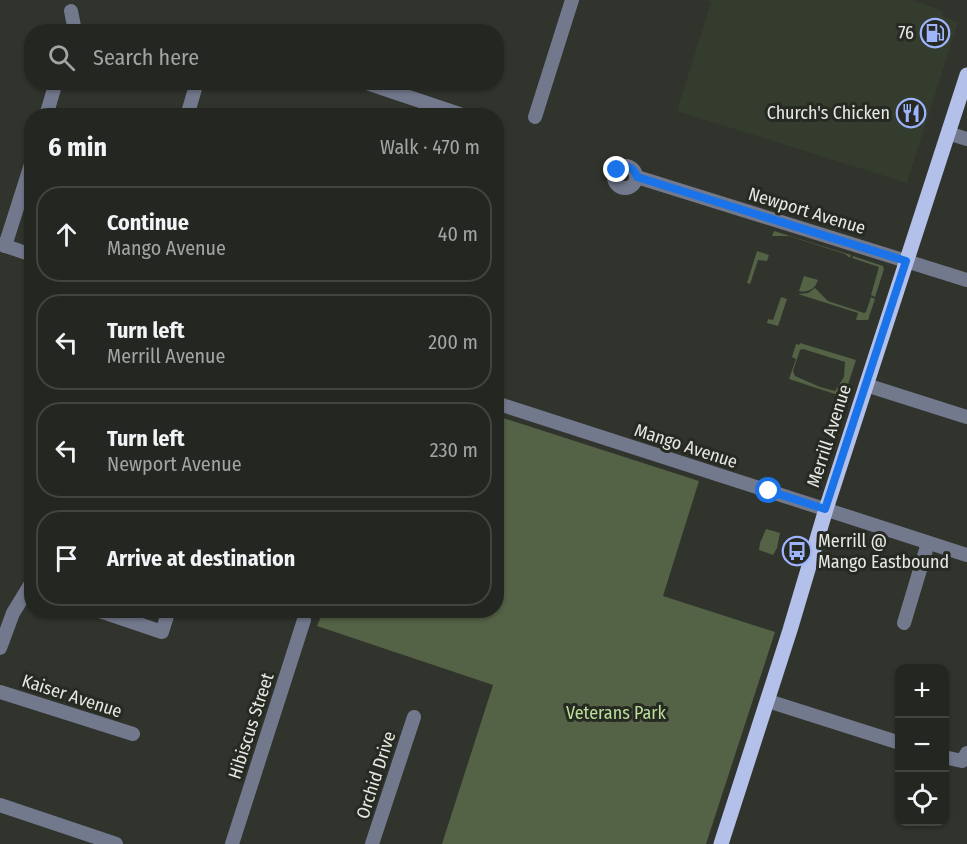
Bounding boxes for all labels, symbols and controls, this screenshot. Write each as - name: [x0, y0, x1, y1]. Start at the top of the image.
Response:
- fuel station icon: 76: [919, 17, 951, 49]
- place label: 76: [898, 22, 914, 44]
- search box: [24, 24, 504, 90]
- icon: search: [45, 41, 78, 74]
- text: Search here: [93, 44, 199, 71]
- restaurant icon: Church's Chicken: [895, 97, 927, 129]
- place label: Church's Chicken: [767, 102, 890, 124]
- text: 6 min: [48, 132, 107, 163]
- text: Walk · 470 m: [380, 135, 480, 159]
- route end: [603, 156, 629, 182]
- street label: Newport Avenue: [746, 183, 868, 239]
- text: Continue: [107, 209, 189, 236]
- icon: ahead: [50, 218, 83, 251]
- text: 40 m: [438, 222, 478, 246]
- text: Mango Avenue: [107, 236, 226, 260]
- text: Turn left: [107, 317, 185, 344]
- icon: left: [50, 326, 83, 359]
- text: 200 m: [428, 330, 478, 354]
- text: Merrill Avenue: [107, 344, 225, 368]
- street label: Merrill Avenue: [802, 382, 856, 490]
- street label: Mango Avenue: [632, 419, 740, 473]
- text: Turn left: [107, 425, 185, 452]
- icon: left: [50, 434, 83, 467]
- text: 230 m: [430, 438, 478, 462]
- text: Newport Avenue: [107, 452, 242, 476]
- route start: [755, 477, 781, 503]
- place label: Merrill @ Mango Eastbound: [818, 530, 949, 573]
- bus stop icon: Merrill @ Mango Eastbound: [781, 535, 813, 567]
- icon: arrive: [50, 542, 83, 575]
- text: Arrive at destination: [107, 545, 295, 572]
- map controls: [895, 664, 949, 826]
- button: +: [895, 664, 949, 718]
- street label: Kaiser Avenue: [19, 669, 125, 723]
- street label: Hibiscus Street: [223, 670, 279, 782]
- park label: Veterans Park: [566, 702, 667, 724]
- button: −: [895, 718, 949, 772]
- street label: Orchid Drive: [352, 728, 401, 822]
- button: locate: [895, 772, 949, 826]

